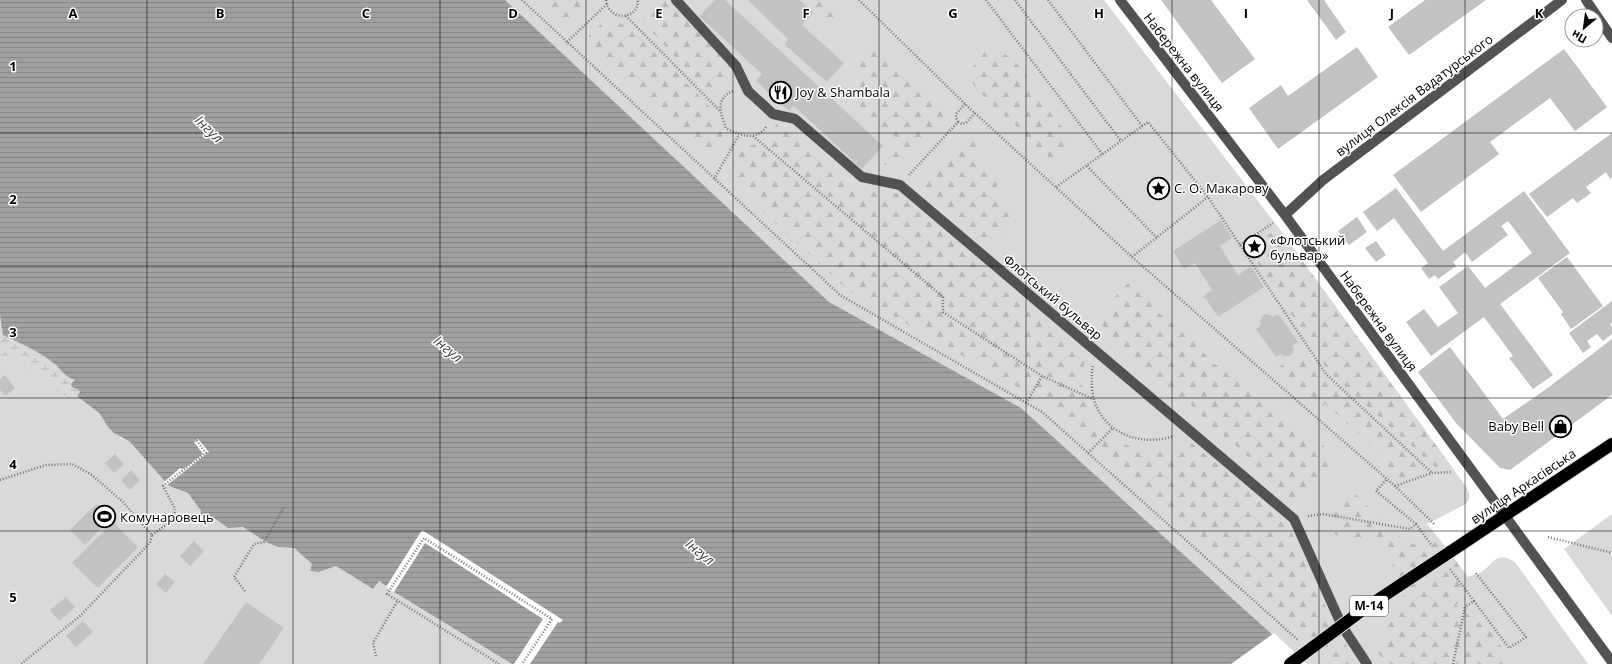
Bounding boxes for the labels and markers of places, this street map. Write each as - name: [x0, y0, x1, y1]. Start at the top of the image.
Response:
- restaurant icon: Joy & Shambala: [768, 79, 794, 105]
- place label: Joy & Shambala: [794, 83, 890, 101]
- place icon: С. О. Макарову: [1145, 175, 1171, 201]
- place label: С. О. Макарову: [1174, 179, 1269, 197]
- place label: «Флотський бульвар»: [1270, 231, 1345, 264]
- place icon: «Флотський бульвар»: [1241, 234, 1267, 260]
- shop icon: Baby Bell: [1547, 413, 1573, 439]
- place label: Baby Bell: [1488, 417, 1544, 435]
- sports icon: Комунаровець: [91, 504, 117, 530]
- place label: Комунаровець: [120, 508, 214, 526]

